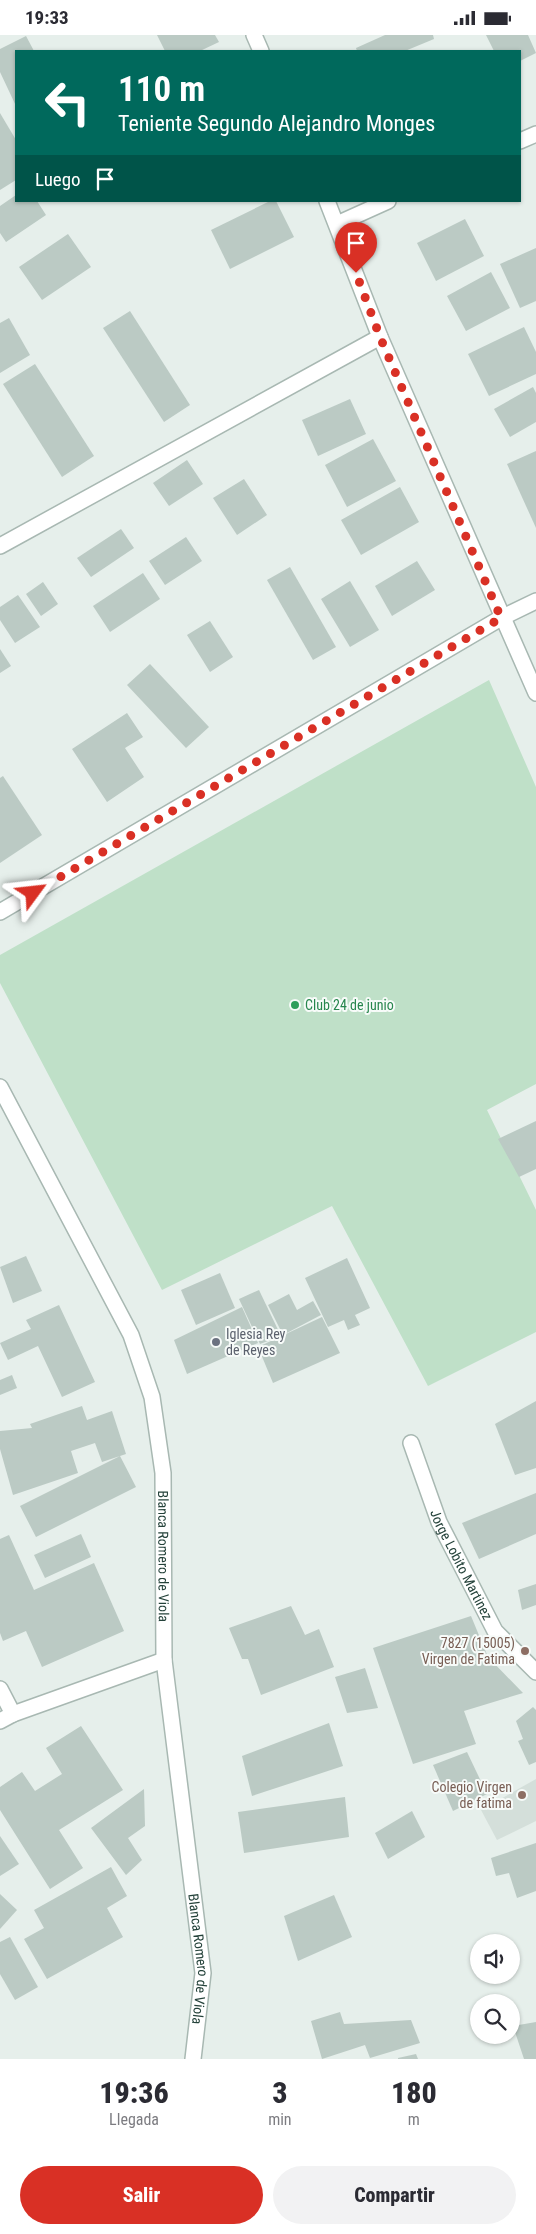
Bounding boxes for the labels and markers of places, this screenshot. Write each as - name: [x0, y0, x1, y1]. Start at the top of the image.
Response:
- pin: [335, 222, 377, 273]
- place label: Club 24 de junio: [305, 997, 394, 1013]
- marker: Club 24 de junio: [289, 999, 301, 1011]
- place label: Iglesia Rey de Reyes: [226, 1326, 286, 1358]
- marker: Iglesia Rey de Reyes: [210, 1336, 222, 1348]
- place label: 7827 (15005) Virgen de Fatima: [422, 1635, 515, 1667]
- marker: 7827 (15005) Virgen de Fatima: [519, 1645, 531, 1657]
- place label: Colegio Virgen de fatima: [431, 1779, 512, 1811]
- marker: Colegio Virgen de fatima: [516, 1789, 528, 1801]

